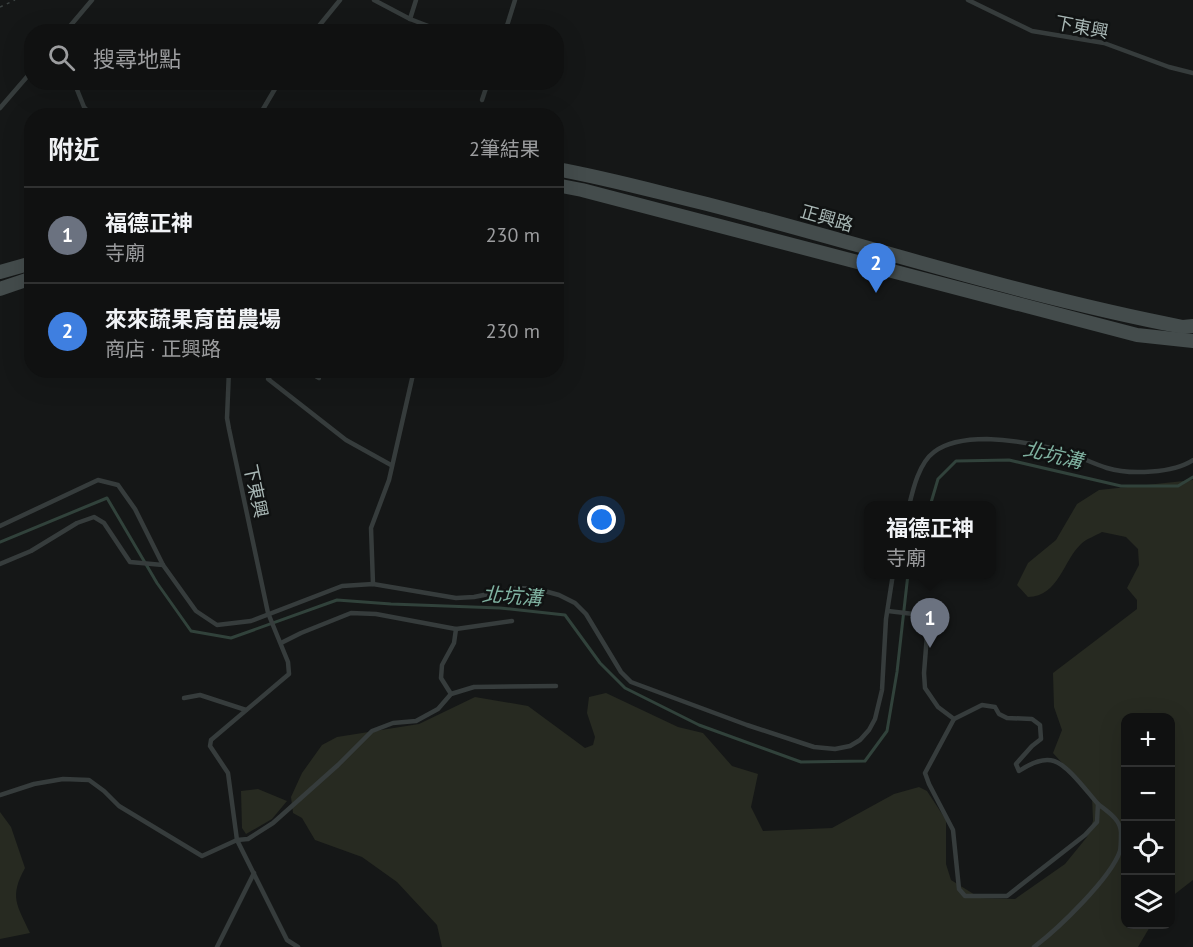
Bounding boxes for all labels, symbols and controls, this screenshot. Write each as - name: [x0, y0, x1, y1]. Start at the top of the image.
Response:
- street label: 下東興: [1053, 11, 1111, 43]
- search box: [24, 24, 564, 90]
- icon: search: [45, 41, 78, 74]
- text: 搜尋地點: [93, 45, 181, 73]
- text: 附近: [48, 133, 100, 166]
- text: 2筆結果: [469, 136, 540, 162]
- street label: 正興路: [798, 200, 856, 236]
- text: 福德正神: [105, 209, 193, 237]
- text: 1: [62, 222, 73, 248]
- text: 230 m: [486, 222, 540, 248]
- text: 寺廟: [105, 240, 145, 266]
- pin: 2: [856, 244, 896, 293]
- text: 來來蔬果育苗農場: [105, 305, 281, 333]
- text: 2: [62, 318, 73, 344]
- text: 230 m: [486, 318, 540, 344]
- text: 商店 · 正興路: [105, 336, 221, 362]
- water label: 北坑溝: [1021, 436, 1088, 475]
- street label: 下東興: [239, 462, 273, 520]
- popup: [864, 501, 996, 579]
- your location: [587, 505, 616, 534]
- text: 福德正神: [886, 514, 974, 542]
- text: 寺廟: [886, 545, 926, 571]
- water label: 北坑溝: [481, 581, 546, 611]
- pin: 1: [910, 598, 950, 648]
- map controls: [1121, 713, 1175, 929]
- button: +: [1121, 713, 1175, 767]
- button: −: [1121, 767, 1175, 821]
- button: locate: [1121, 821, 1175, 875]
- button: layers: [1121, 875, 1175, 929]

